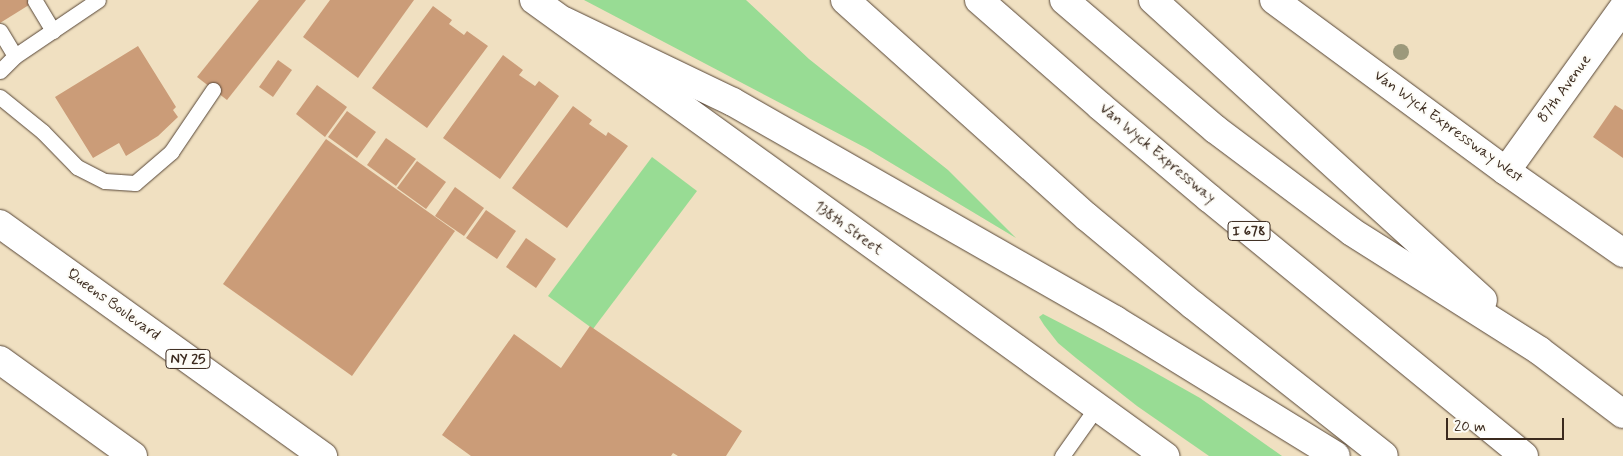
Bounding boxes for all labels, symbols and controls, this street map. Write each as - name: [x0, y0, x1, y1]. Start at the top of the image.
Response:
- street label: 87th Avenue: [1534, 51, 1596, 127]
- street label: Van Wyck Expressway West: [1369, 66, 1527, 188]
- street label: Van Wyck Expressway: [1095, 100, 1219, 208]
- street label: 138th Street: [810, 198, 886, 260]
- road number: I 678: [1226, 220, 1272, 242]
- street label: Queens Boulevard: [63, 266, 163, 344]
- road number: NY 25: [164, 348, 212, 370]
- scale bar: [1448, 408, 1566, 440]
- text: 20 m: [1454, 417, 1486, 437]

